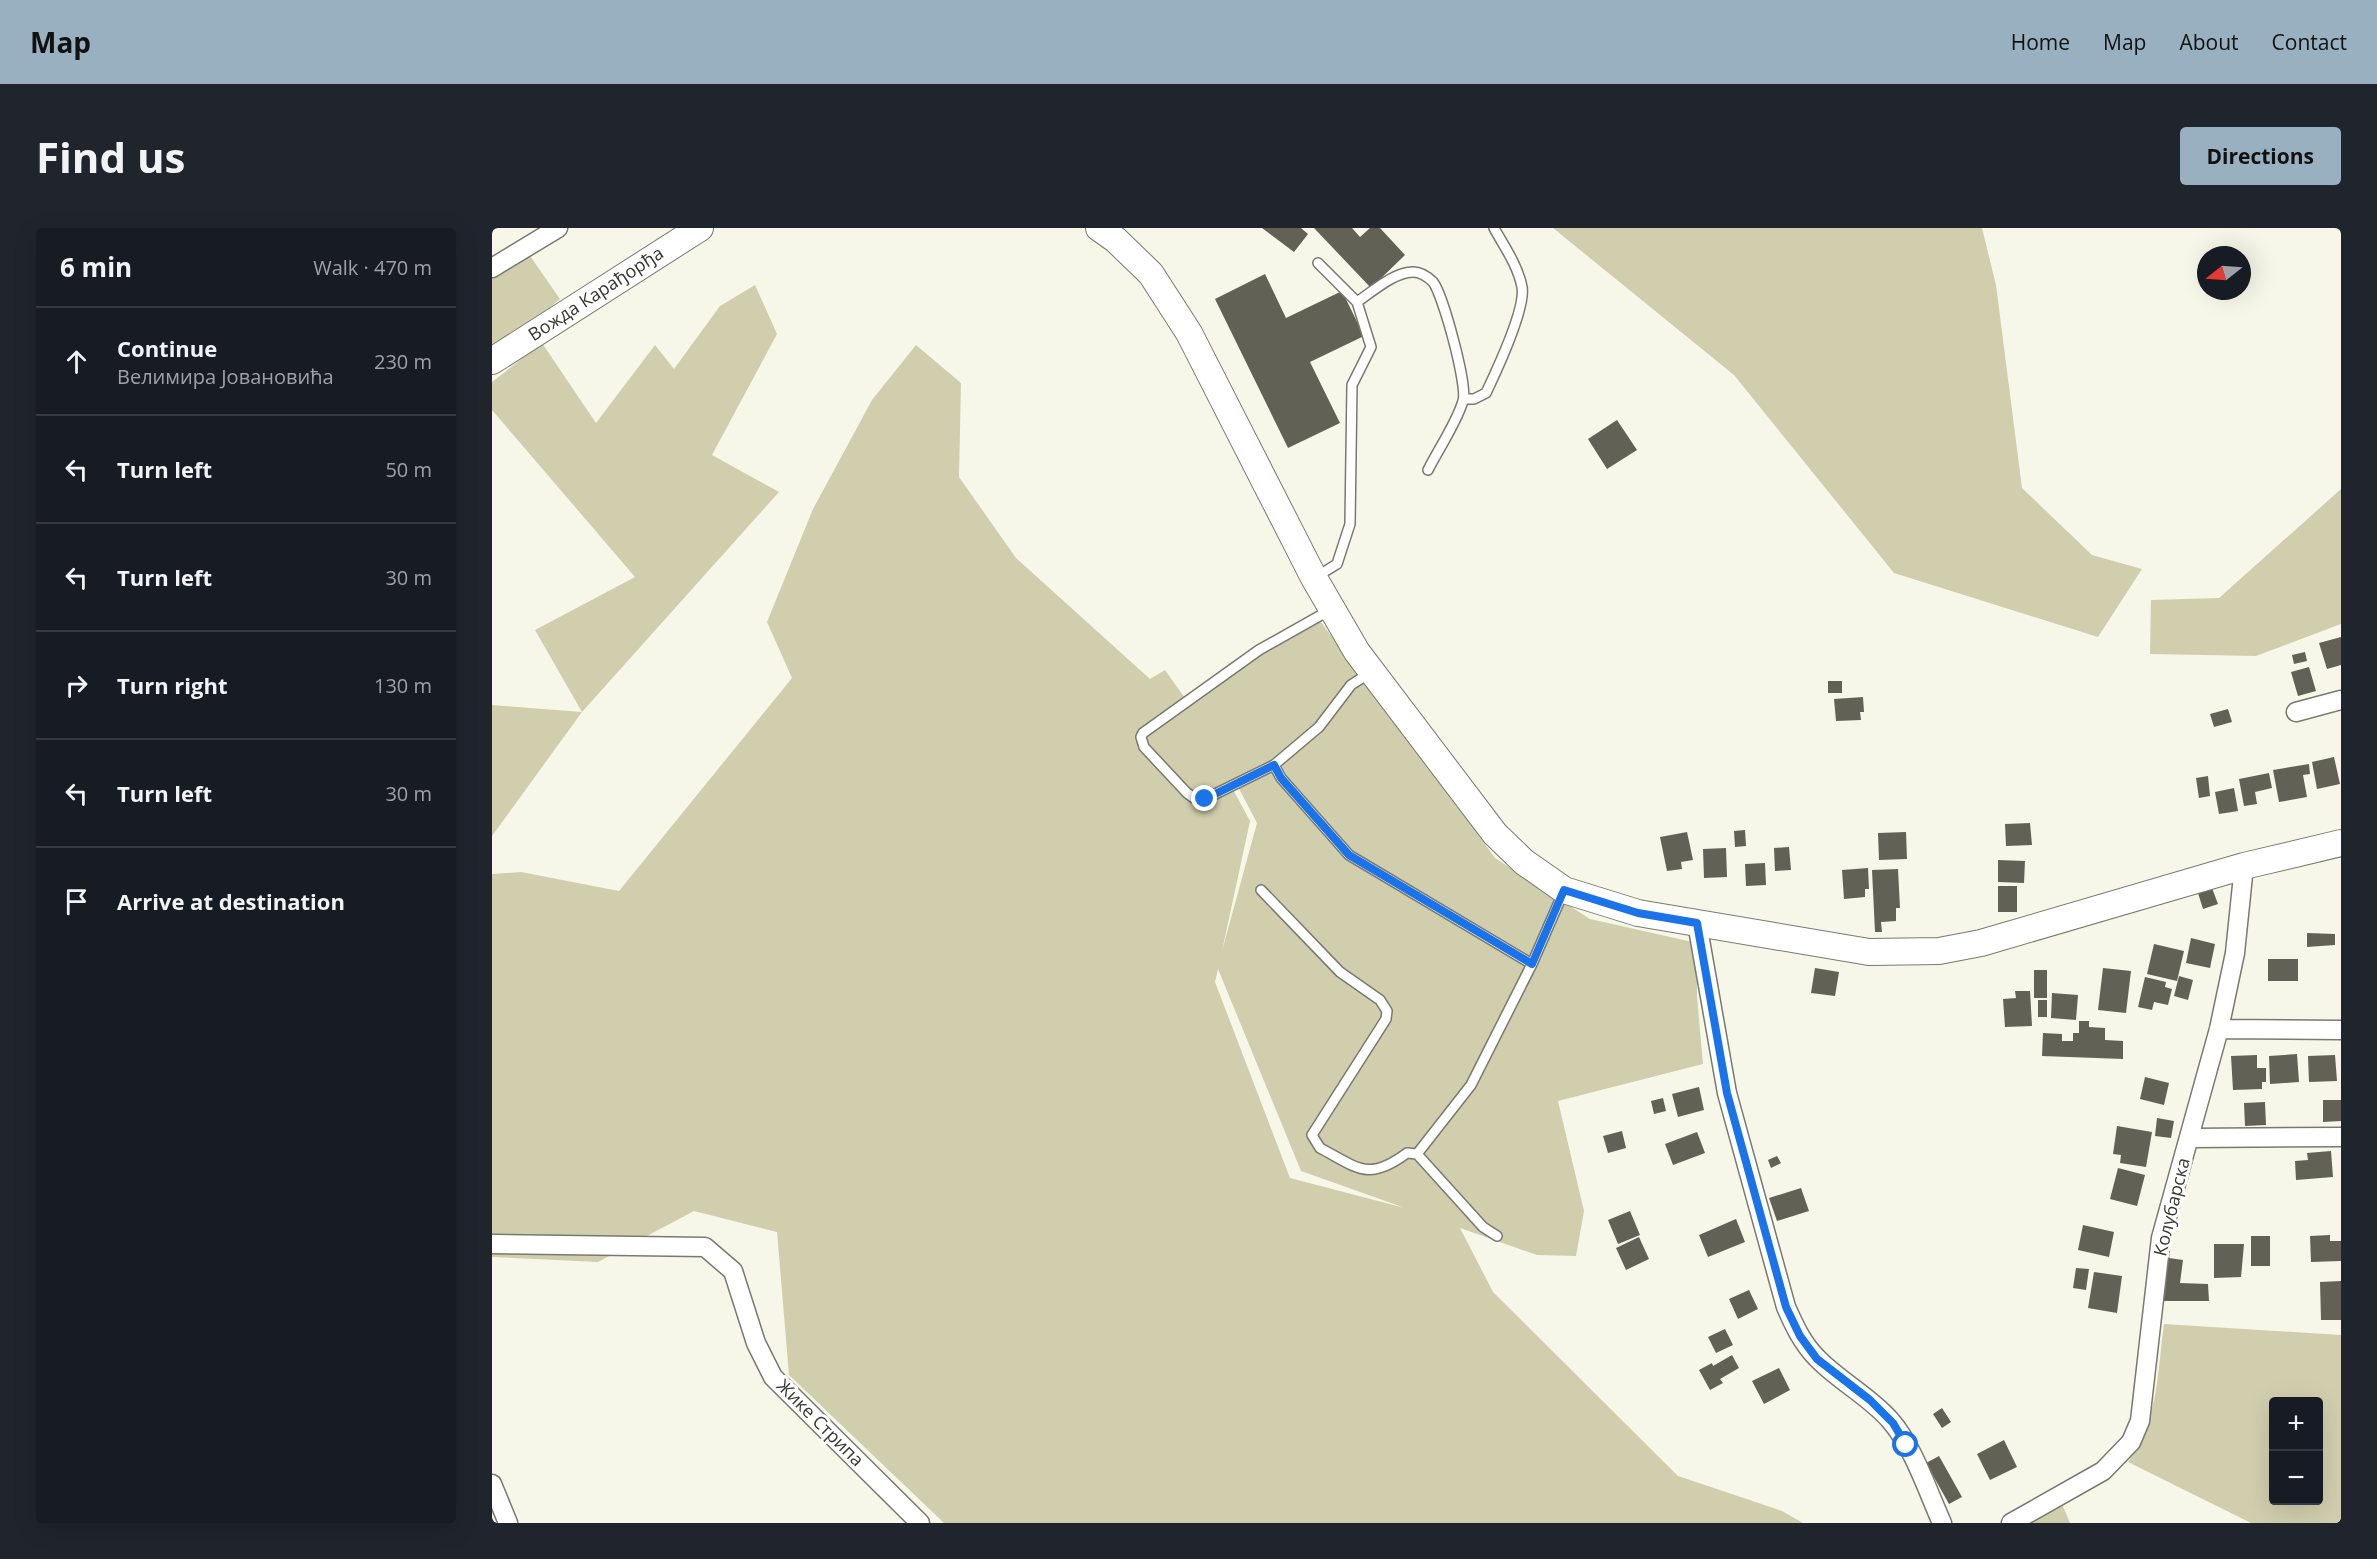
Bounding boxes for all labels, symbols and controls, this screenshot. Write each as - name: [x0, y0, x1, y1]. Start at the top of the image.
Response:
- text: Map: [30, 23, 91, 61]
- text: Home: [2011, 28, 2070, 56]
- text: Map: [2103, 28, 2146, 56]
- text: About: [2179, 28, 2239, 56]
- text: Contact: [2272, 28, 2347, 56]
- button: Directions: [2180, 127, 2341, 185]
- text: Find us: [36, 128, 185, 185]
- street label: Вожда Карађорђа: [523, 240, 668, 346]
- north arrow: [2197, 246, 2251, 300]
- text: 6 min: [60, 249, 132, 285]
- text: Walk · 470 m: [313, 254, 432, 281]
- text: Continue: [117, 333, 217, 363]
- icon: ahead: [60, 345, 93, 378]
- text: 230 m: [374, 348, 432, 375]
- text: Велимира Јовановића: [117, 363, 334, 390]
- icon: left: [60, 453, 93, 486]
- text: Turn left: [117, 454, 212, 484]
- text: 50 m: [385, 456, 432, 483]
- icon: left: [60, 561, 93, 594]
- text: Turn left: [117, 562, 212, 592]
- text: 30 m: [385, 564, 432, 591]
- icon: right: [60, 669, 93, 702]
- text: Turn right: [117, 670, 228, 700]
- text: 130 m: [374, 672, 432, 699]
- icon: left: [60, 777, 93, 810]
- text: Turn left: [117, 778, 212, 808]
- text: 30 m: [385, 780, 432, 807]
- route end: [1191, 785, 1217, 811]
- icon: arrive: [60, 885, 93, 918]
- text: Arrive at destination: [117, 886, 345, 916]
- street label: Колубарска: [2147, 1155, 2195, 1259]
- street label: Жике Стрипа: [772, 1373, 870, 1471]
- map controls: [2269, 1397, 2323, 1505]
- button: +: [2269, 1397, 2323, 1451]
- route start: [1892, 1431, 1918, 1457]
- button: −: [2269, 1451, 2323, 1505]

